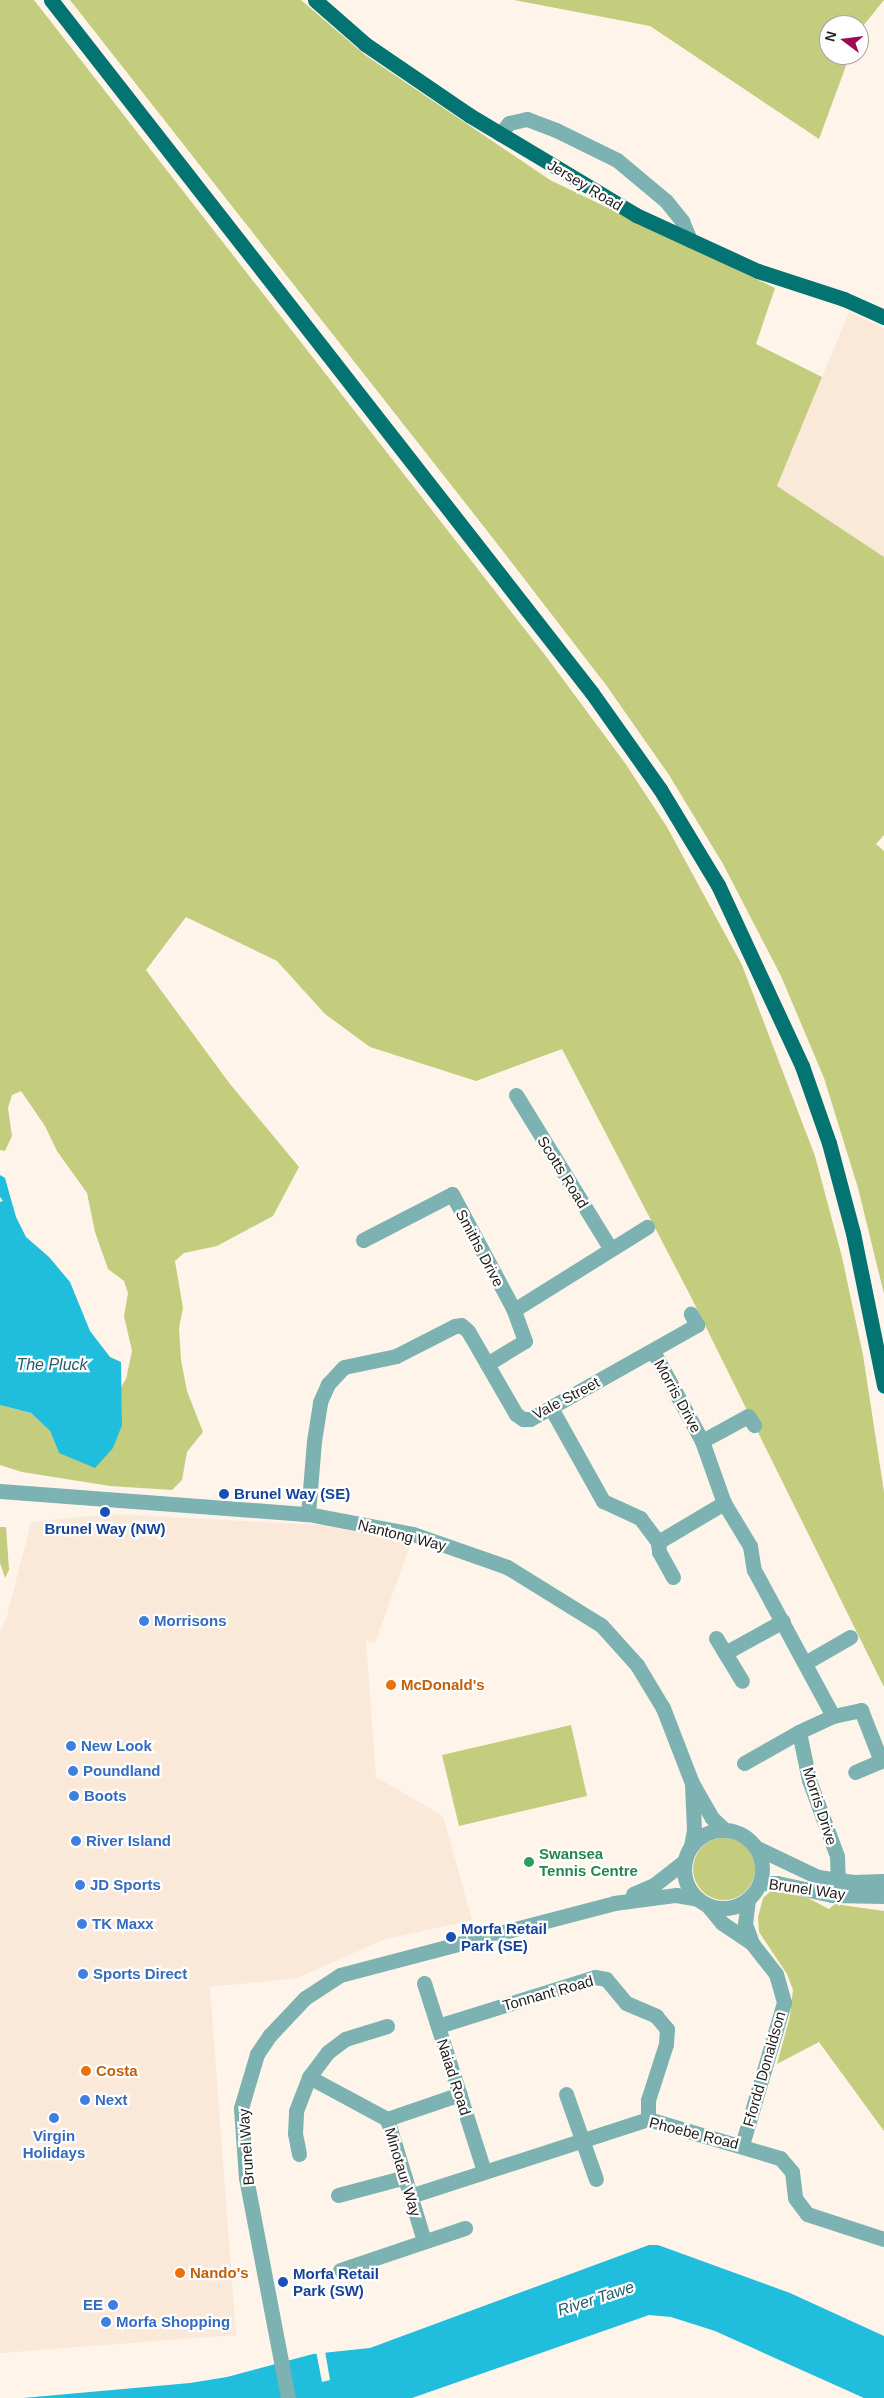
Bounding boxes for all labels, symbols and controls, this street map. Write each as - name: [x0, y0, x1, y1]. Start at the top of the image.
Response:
- north arrow: [819, 15, 869, 65]
- text: N: [821, 29, 840, 43]
- street label: Jersey Road: [544, 156, 626, 214]
- street label: Scotts Road: [534, 1133, 592, 1211]
- street label: Smiths Drive: [452, 1206, 508, 1290]
- water label: The Pluck: [16, 1355, 88, 1375]
- street label: Morris Drive: [651, 1356, 705, 1436]
- street label: Vale Street: [530, 1373, 602, 1423]
- place label: Brunel Way (SE): [234, 1485, 350, 1503]
- marker: Brunel Way (SE): [218, 1488, 230, 1500]
- marker: Brunel Way (NW): [99, 1506, 111, 1518]
- street label: Nantong Way: [356, 1515, 448, 1555]
- place label: Brunel Way (NW): [44, 1520, 166, 1538]
- place label: Morrisons: [154, 1612, 227, 1630]
- marker: Morrisons: [138, 1615, 150, 1627]
- place label: McDonald's: [401, 1676, 485, 1694]
- marker: McDonald's: [385, 1679, 397, 1691]
- place label: New Look: [81, 1737, 152, 1755]
- marker: New Look: [65, 1740, 77, 1752]
- place label: Poundland: [83, 1762, 160, 1780]
- marker: Poundland: [67, 1765, 79, 1777]
- street label: Morris Drive: [799, 1765, 841, 1847]
- place label: Boots: [84, 1787, 126, 1805]
- marker: Boots: [68, 1790, 80, 1802]
- place label: River Island: [86, 1832, 171, 1850]
- marker: River Island: [70, 1835, 82, 1847]
- place label: Swansea Tennis Centre: [539, 1844, 638, 1879]
- marker: Swansea Tennis Centre: [523, 1856, 535, 1868]
- street label: Brunel Way: [768, 1875, 846, 1903]
- place label: JD Sports: [90, 1876, 161, 1894]
- marker: JD Sports: [74, 1879, 86, 1891]
- place label: TK Maxx: [92, 1915, 154, 1933]
- marker: TK Maxx: [76, 1918, 88, 1930]
- place label: Morfa Retail Park (SE): [461, 1919, 547, 1954]
- marker: Morfa Retail Park (SE): [445, 1931, 457, 1943]
- place label: Sports Direct: [93, 1965, 187, 1983]
- marker: Sports Direct: [77, 1968, 89, 1980]
- street label: Tonnant Road: [501, 1971, 595, 2015]
- street label: Ffordd Donaldson: [739, 2009, 789, 2129]
- street label: Naiad Road: [433, 2037, 475, 2117]
- place label: Costa: [96, 2062, 138, 2080]
- marker: Costa: [80, 2065, 92, 2077]
- place label: Next: [95, 2091, 128, 2109]
- marker: Next: [79, 2094, 91, 2106]
- street label: Brunel Way: [234, 2108, 258, 2186]
- marker: Virgin Holidays: [48, 2112, 60, 2124]
- street label: Phoebe Road: [647, 2113, 741, 2153]
- street label: Minotaur Way: [381, 2125, 425, 2219]
- place label: Virgin Holidays: [23, 2126, 85, 2161]
- place label: Nando's: [190, 2264, 249, 2282]
- place label: Morfa Retail Park (SW): [293, 2264, 379, 2299]
- marker: Nando's: [174, 2267, 186, 2279]
- marker: Morfa Retail Park (SW): [277, 2276, 289, 2288]
- water label: River Tawe: [555, 2278, 637, 2320]
- place label: EE: [83, 2296, 103, 2314]
- marker: EE: [107, 2299, 119, 2311]
- place label: Morfa Shopping: [116, 2313, 230, 2331]
- marker: Morfa Shopping: [100, 2316, 112, 2328]

